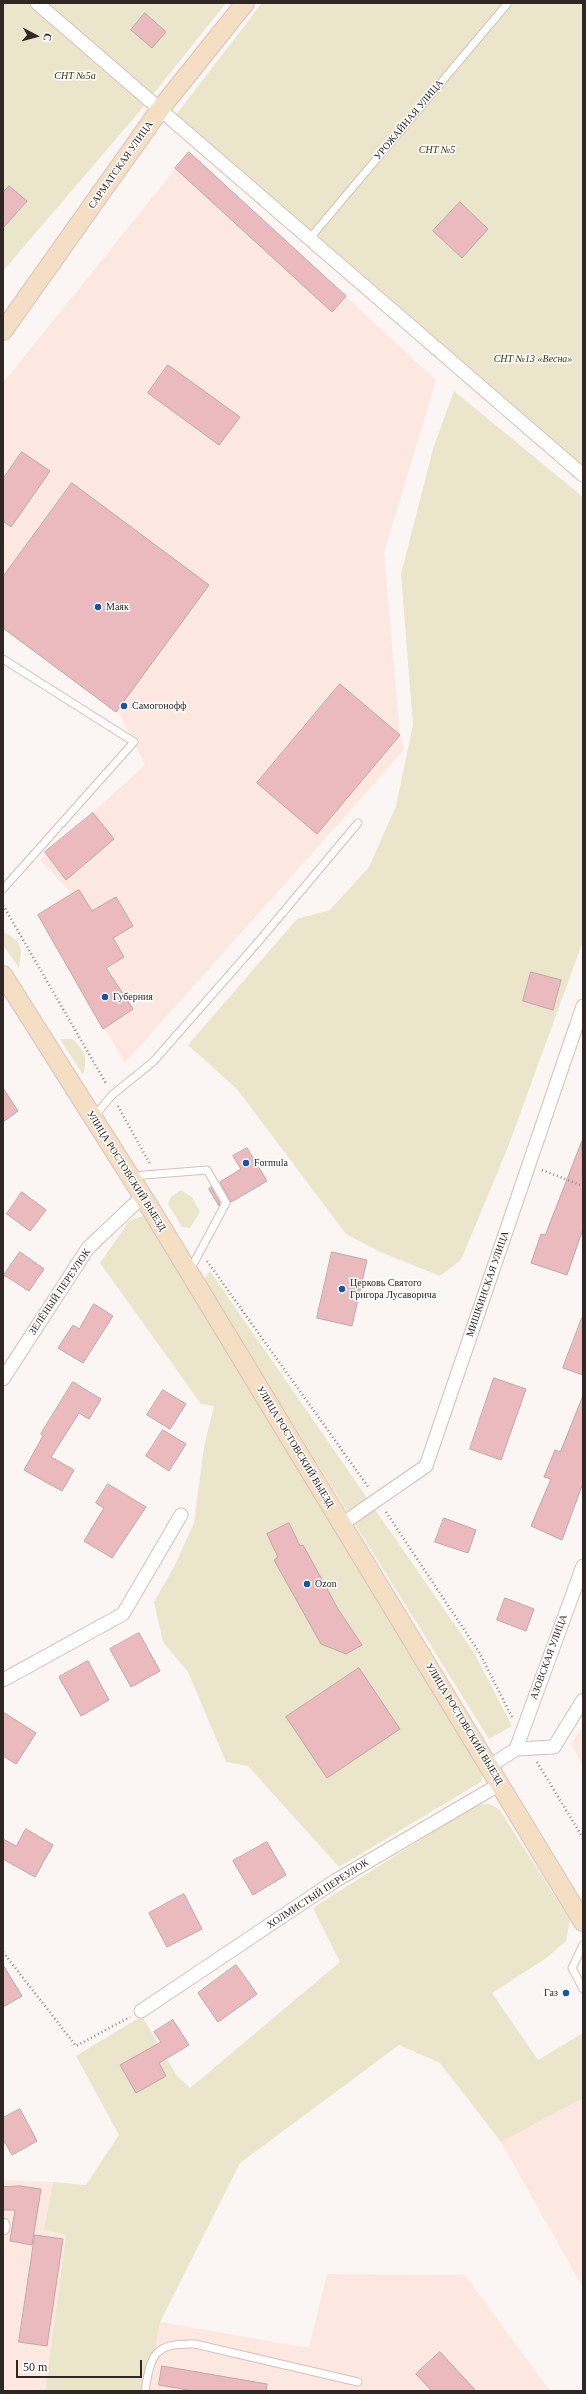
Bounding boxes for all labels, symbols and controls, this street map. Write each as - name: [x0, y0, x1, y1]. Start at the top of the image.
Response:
- north arrow: [16, 16, 56, 56]
- text: С: [42, 33, 54, 42]
- park label: СНТ №5а: [54, 70, 96, 82]
- street label: УРОЖАЙНАЯ УЛИЦА: [372, 77, 446, 163]
- street label: САРМАТСКАЯ УЛИЦА: [86, 119, 156, 211]
- park label: СНТ №5: [419, 144, 455, 156]
- park label: СНТ №13 «Весна»: [494, 353, 572, 365]
- place label: Маяк: [106, 601, 129, 613]
- marker: Маяк: [93, 602, 103, 612]
- place label: Самогонофф: [132, 700, 187, 712]
- marker: Самогонофф: [119, 701, 129, 711]
- place label: Губерния: [113, 991, 153, 1003]
- marker: Губерния: [100, 992, 110, 1002]
- street label: УЛИЦА РОСТОВСКИЙ ВЫЕЗД: [84, 1109, 168, 1233]
- place label: Formula: [254, 1157, 288, 1169]
- marker: Formula: [241, 1158, 251, 1168]
- street label: МИШКИНСКАЯ УЛИЦА: [464, 1229, 512, 1339]
- street label: ЗЕЛЁНЫЙ ПЕРЕУЛОК: [27, 1247, 93, 1337]
- place label: Церковь Святого Григора Лусаворича: [350, 1277, 436, 1300]
- marker: Церковь Святого Григора Лусаворича: [337, 1284, 347, 1294]
- street label: УЛИЦА РОСТОВСКИЙ ВЫЕЗД: [254, 1384, 336, 1510]
- place label: Ozon: [315, 1578, 337, 1590]
- marker: Ozon: [302, 1579, 312, 1589]
- street label: АЗОВСКАЯ УЛИЦА: [528, 1613, 570, 1701]
- street label: УЛИЦА РОСТОВСКИЙ ВЫЕЗД: [423, 1661, 505, 1787]
- street label: ХОЛМИСТЫЙ ПЕРЕУЛОК: [265, 1857, 371, 1931]
- place label: Газ: [544, 1987, 558, 1999]
- marker: Газ: [561, 1988, 571, 1998]
- scale bar: [18, 2352, 144, 2378]
- text: 50 m: [23, 2360, 47, 2374]

